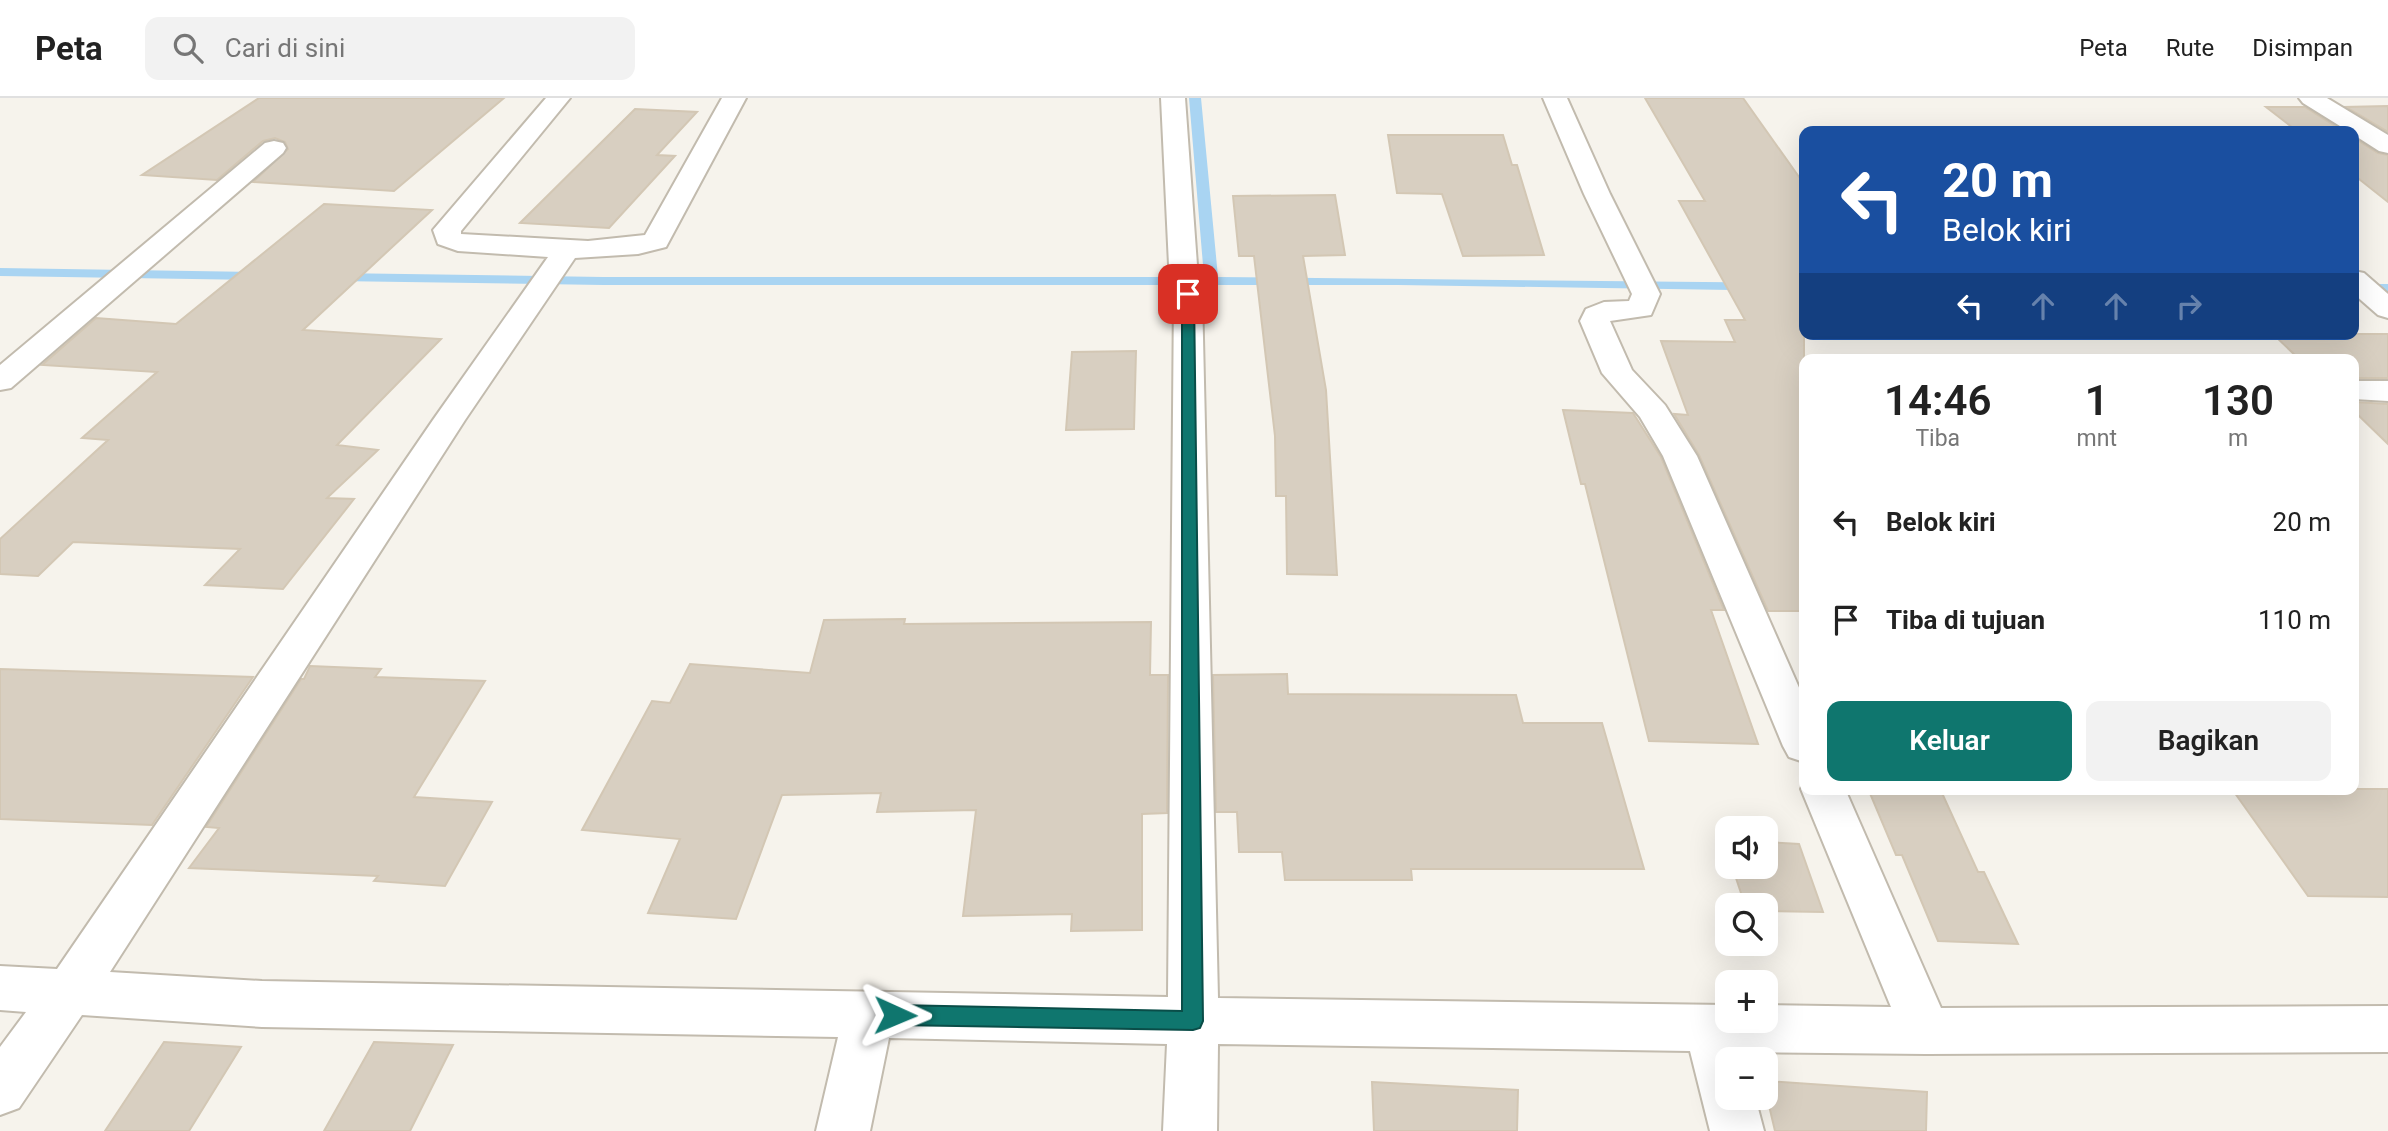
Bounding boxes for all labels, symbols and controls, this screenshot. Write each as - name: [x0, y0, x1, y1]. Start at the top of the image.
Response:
- search box: [145, 17, 635, 80]
- text: Peta: [35, 29, 103, 68]
- icon: search: [169, 29, 207, 67]
- text: Cari di sini: [225, 33, 345, 63]
- text: Peta: [2079, 34, 2128, 62]
- text: Rute: [2166, 34, 2214, 62]
- text: Disimpan: [2252, 34, 2353, 62]
- text: 20 m: [1942, 152, 2053, 209]
- icon: left: [1827, 154, 1918, 245]
- text: Belok kiri: [1942, 211, 2072, 249]
- pin: [1158, 264, 1218, 324]
- icon: arrive: [1169, 275, 1207, 313]
- icon: left: [1951, 287, 1989, 325]
- icon: ahead: [2024, 287, 2062, 325]
- icon: ahead: [2097, 287, 2135, 325]
- icon: right: [2170, 287, 2208, 325]
- text: 14:46: [1884, 376, 1991, 425]
- text: 1: [2085, 376, 2109, 425]
- text: 130: [2202, 376, 2274, 425]
- text: Tiba: [1915, 425, 1960, 452]
- text: mnt: [2077, 425, 2117, 452]
- text: m: [2228, 425, 2248, 452]
- icon: left: [1827, 503, 1865, 541]
- text: Belok kiri: [1886, 507, 1996, 537]
- text: 20 m: [2273, 507, 2331, 537]
- icon: arrive: [1827, 601, 1865, 639]
- text: Tiba di tujuan: [1886, 605, 2045, 635]
- text: 110 m: [2258, 605, 2331, 635]
- button: Keluar: [1827, 701, 2072, 781]
- button: Bagikan: [2086, 701, 2331, 781]
- map controls: [1715, 816, 1778, 1110]
- button: sound: [1715, 816, 1778, 879]
- button: search: [1715, 893, 1778, 956]
- button: +: [1715, 970, 1778, 1033]
- position arrow: [858, 978, 932, 1052]
- button: −: [1715, 1047, 1778, 1110]

